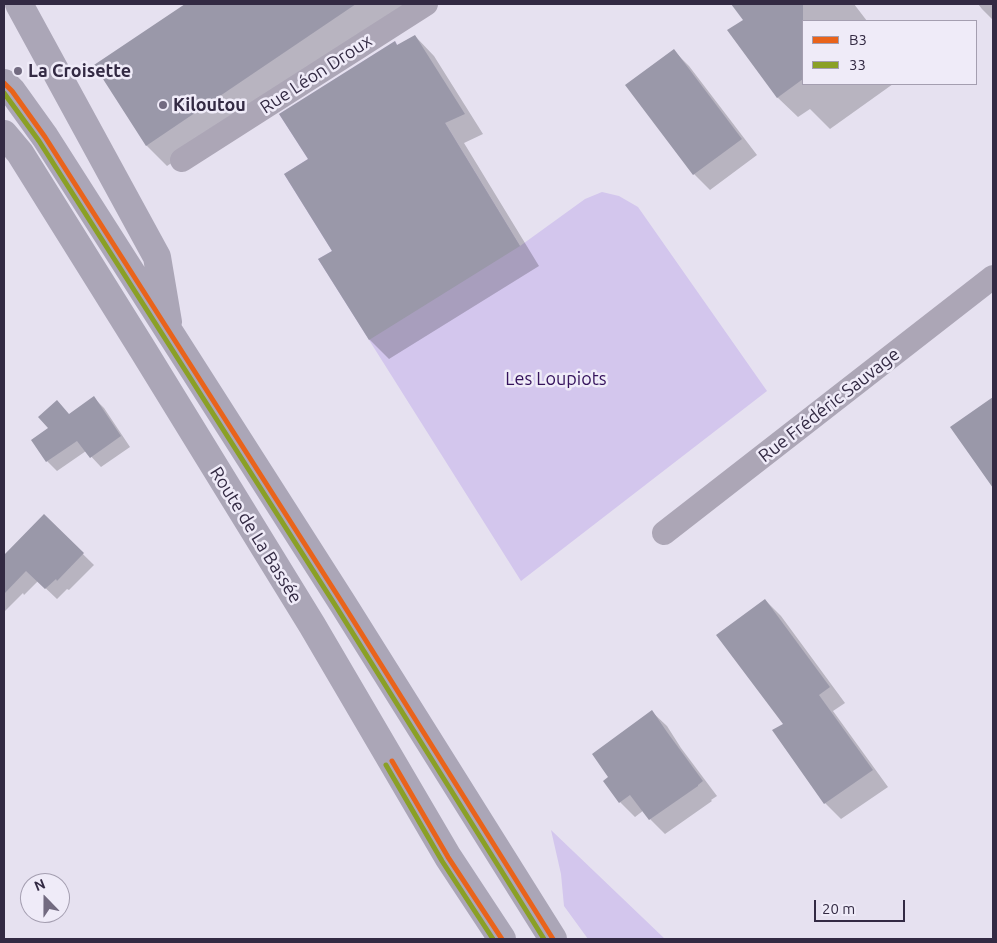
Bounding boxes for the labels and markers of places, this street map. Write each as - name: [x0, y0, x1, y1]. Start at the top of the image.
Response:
- place label: La Croisette: [28, 60, 131, 82]
- marker: La Croisette: [12, 65, 24, 77]
- place label: Kiloutou: [173, 94, 246, 116]
- marker: Kiloutou: [157, 99, 169, 111]

